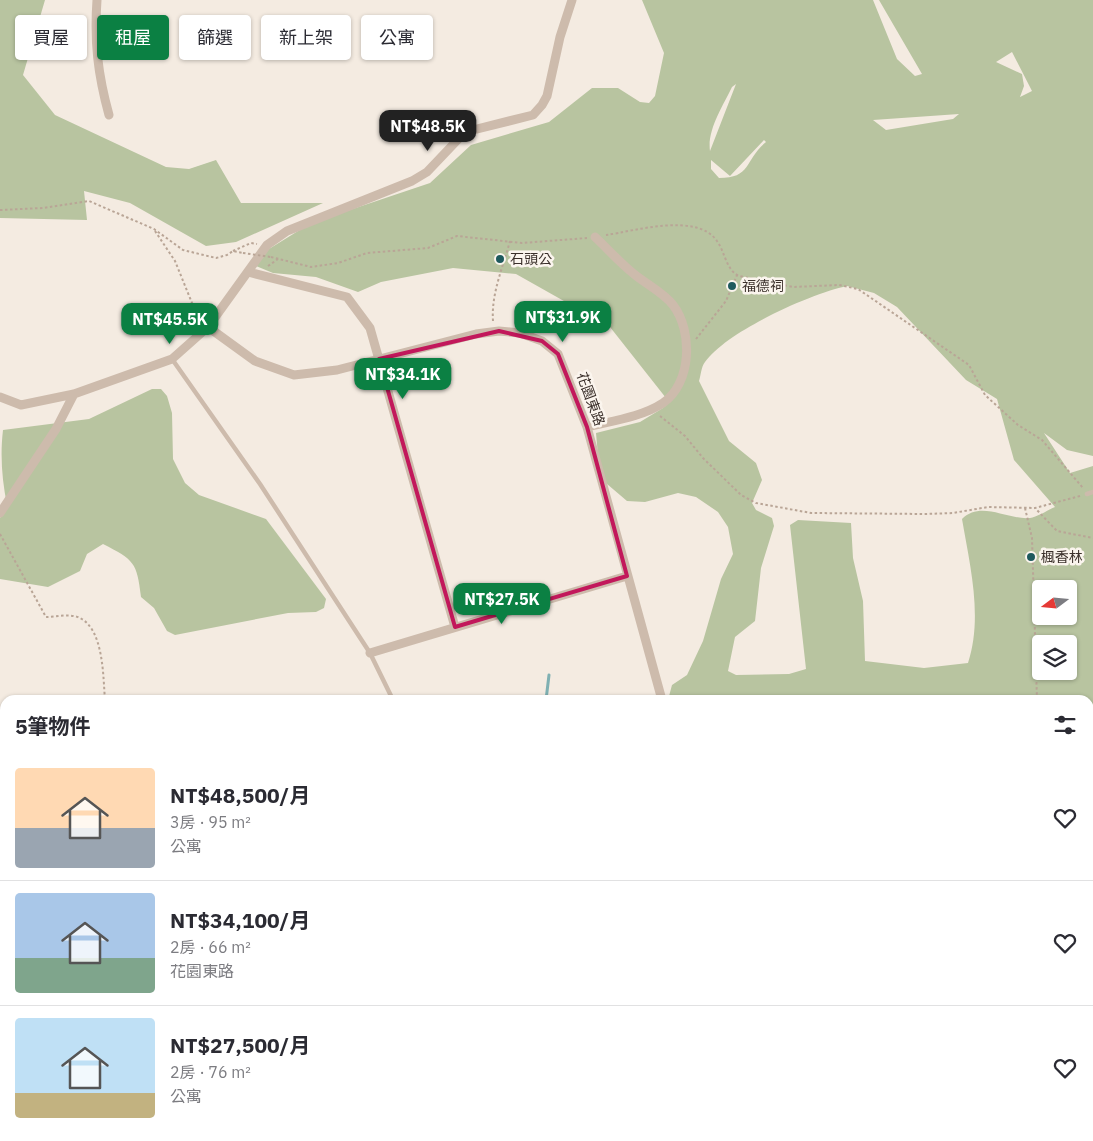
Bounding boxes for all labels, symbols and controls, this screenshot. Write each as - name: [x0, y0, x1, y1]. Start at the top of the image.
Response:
- chip: 買屋: [15, 15, 87, 60]
- chip: 租屋: [97, 15, 169, 60]
- chip: 篩選: [179, 15, 251, 60]
- chip: 新上架: [261, 15, 351, 60]
- chip: 公寓: [361, 15, 433, 60]
- pin: NT$48.5K: [376, 110, 480, 152]
- text: NT$48.5K: [390, 116, 466, 136]
- place label: 石頭公: [510, 250, 552, 268]
- marker: 石頭公: [494, 253, 506, 265]
- place label: 福德祠: [742, 277, 784, 295]
- marker: 福德祠: [726, 280, 738, 292]
- pin: NT$31.9K: [511, 300, 615, 343]
- pin: NT$45.5K: [118, 302, 222, 345]
- text: NT$31.9K: [525, 307, 601, 327]
- text: NT$45.5K: [132, 309, 208, 329]
- pin: NT$34.1K: [351, 358, 455, 400]
- text: NT$34.1K: [365, 364, 441, 384]
- street label: 花園東路: [573, 370, 609, 428]
- place label: 楓香林: [1041, 548, 1083, 566]
- marker: 楓香林: [1025, 551, 1037, 563]
- north arrow: [1032, 580, 1078, 625]
- map controls: [1032, 580, 1077, 680]
- pin: NT$27.5K: [450, 582, 554, 625]
- text: NT$27.5K: [464, 589, 540, 609]
- button: layers: [1032, 635, 1077, 680]
- icon: filters: [1051, 711, 1079, 739]
- text: 5筆物件: [15, 712, 91, 740]
- text: NT$48,500/月: [170, 781, 310, 809]
- icon: home: [55, 788, 115, 848]
- icon: heart: [1051, 804, 1079, 832]
- text: 3房 · 95 m²: [170, 812, 251, 832]
- text: 公寓: [170, 836, 202, 856]
- text: NT$34,100/月: [170, 906, 310, 934]
- icon: home: [55, 913, 115, 973]
- icon: heart: [1051, 929, 1079, 957]
- text: 2房 · 66 m²: [170, 937, 251, 957]
- text: 花園東路: [170, 961, 234, 981]
- text: NT$27,500/月: [170, 1031, 310, 1059]
- icon: home: [55, 1038, 115, 1098]
- icon: heart: [1051, 1054, 1079, 1082]
- text: 2房 · 76 m²: [170, 1062, 251, 1082]
- text: 公寓: [170, 1086, 202, 1106]

